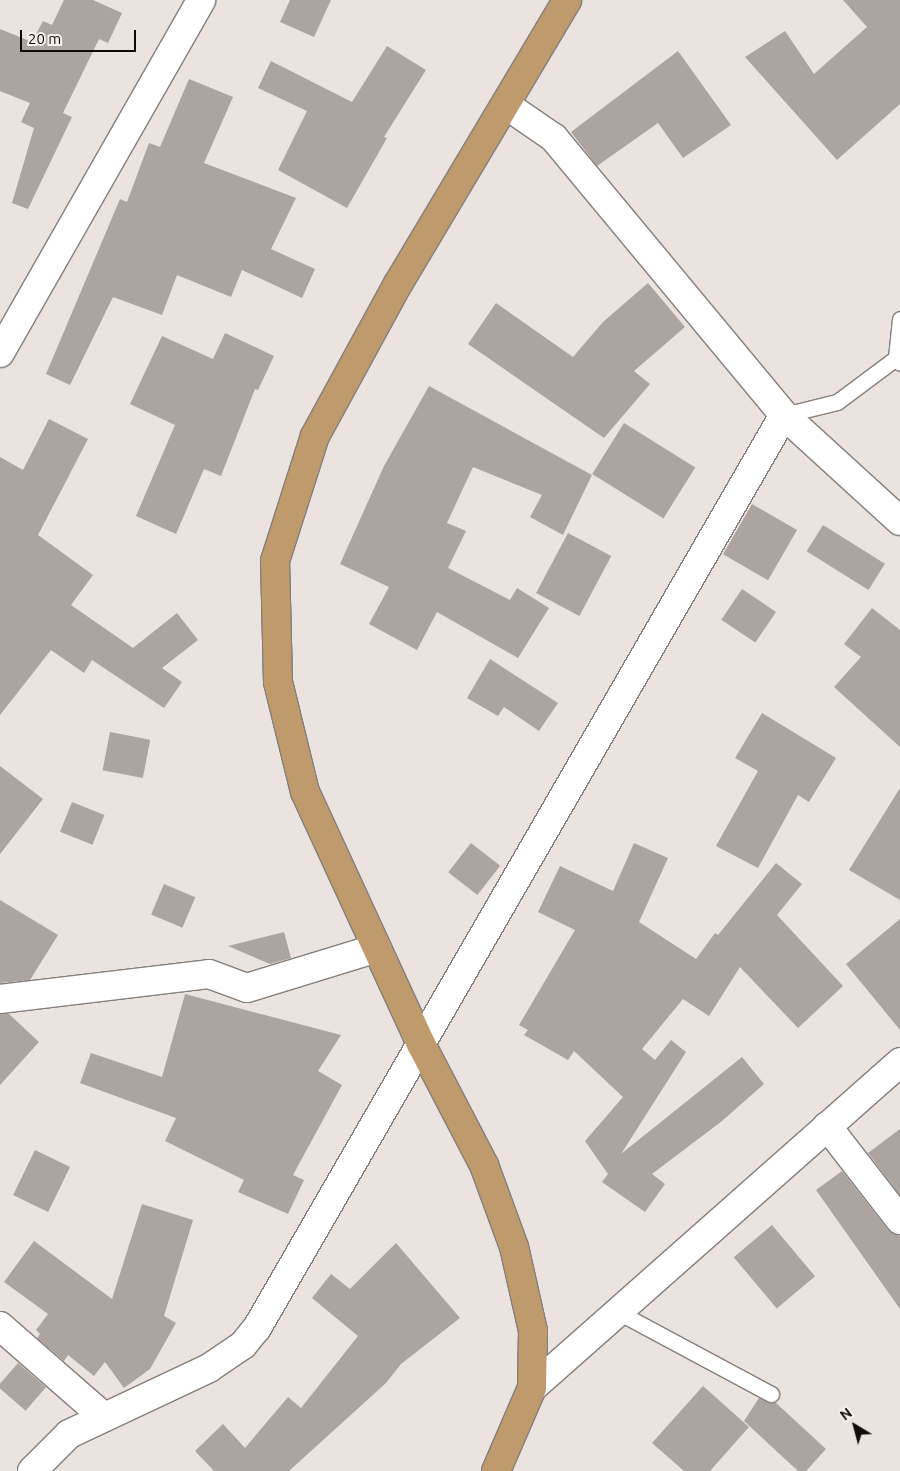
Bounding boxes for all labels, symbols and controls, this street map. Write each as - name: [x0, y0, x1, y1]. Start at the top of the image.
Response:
- scale bar: [22, 20, 139, 52]
- text: 20 m: [28, 30, 61, 47]
- north arrow: [830, 1401, 880, 1451]
- text: N: [837, 1404, 855, 1424]

